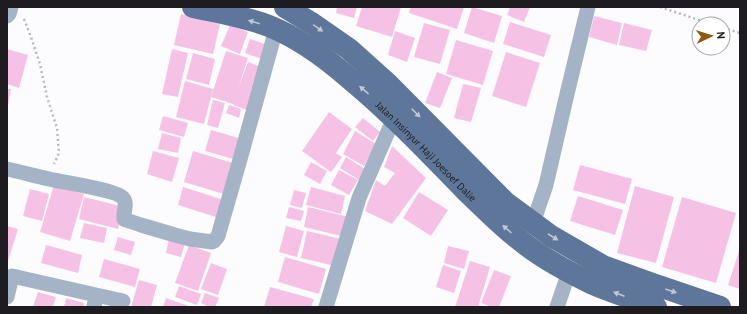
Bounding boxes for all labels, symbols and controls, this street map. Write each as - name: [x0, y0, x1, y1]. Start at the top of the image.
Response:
- north arrow: [691, 16, 731, 56]
- one-way arrow: [248, 19, 260, 25]
- one-way arrow: [313, 24, 323, 32]
- text: N: [714, 31, 728, 39]
- one-way arrow: [358, 85, 369, 94]
- street label: Jalan Insinyur Haji Joesoef Dalie: [373, 98, 479, 204]
- one-way arrow: [411, 108, 421, 118]
- one-way arrow: [502, 225, 512, 234]
- one-way arrow: [548, 234, 559, 241]
- one-way arrow: [666, 288, 678, 294]
- one-way arrow: [612, 291, 624, 297]

